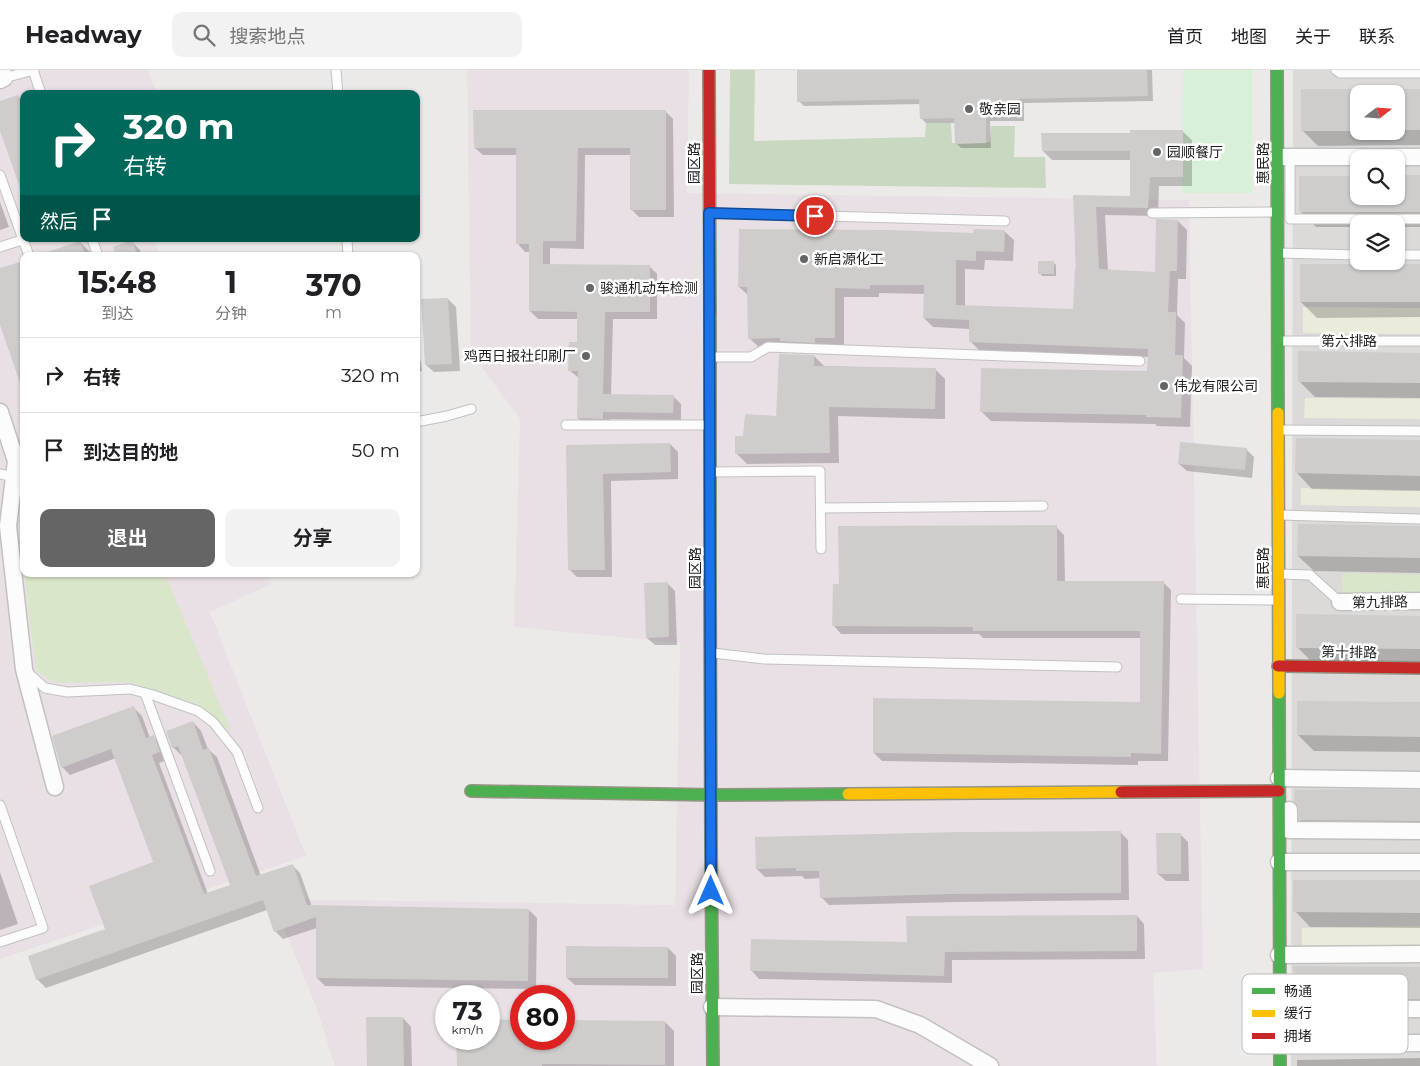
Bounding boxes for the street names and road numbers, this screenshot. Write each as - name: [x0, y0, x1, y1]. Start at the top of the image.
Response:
- street label: 园区路: [685, 142, 703, 184]
- street label: 惠民路: [1254, 142, 1272, 184]
- street label: 第六排路: [1321, 332, 1377, 350]
- street label: 园区路: [686, 547, 704, 589]
- street label: 惠民路: [1254, 547, 1272, 589]
- street label: 第九排路: [1352, 593, 1408, 611]
- street label: 第十排路: [1321, 643, 1377, 661]
- street label: 园区路: [688, 952, 706, 994]

